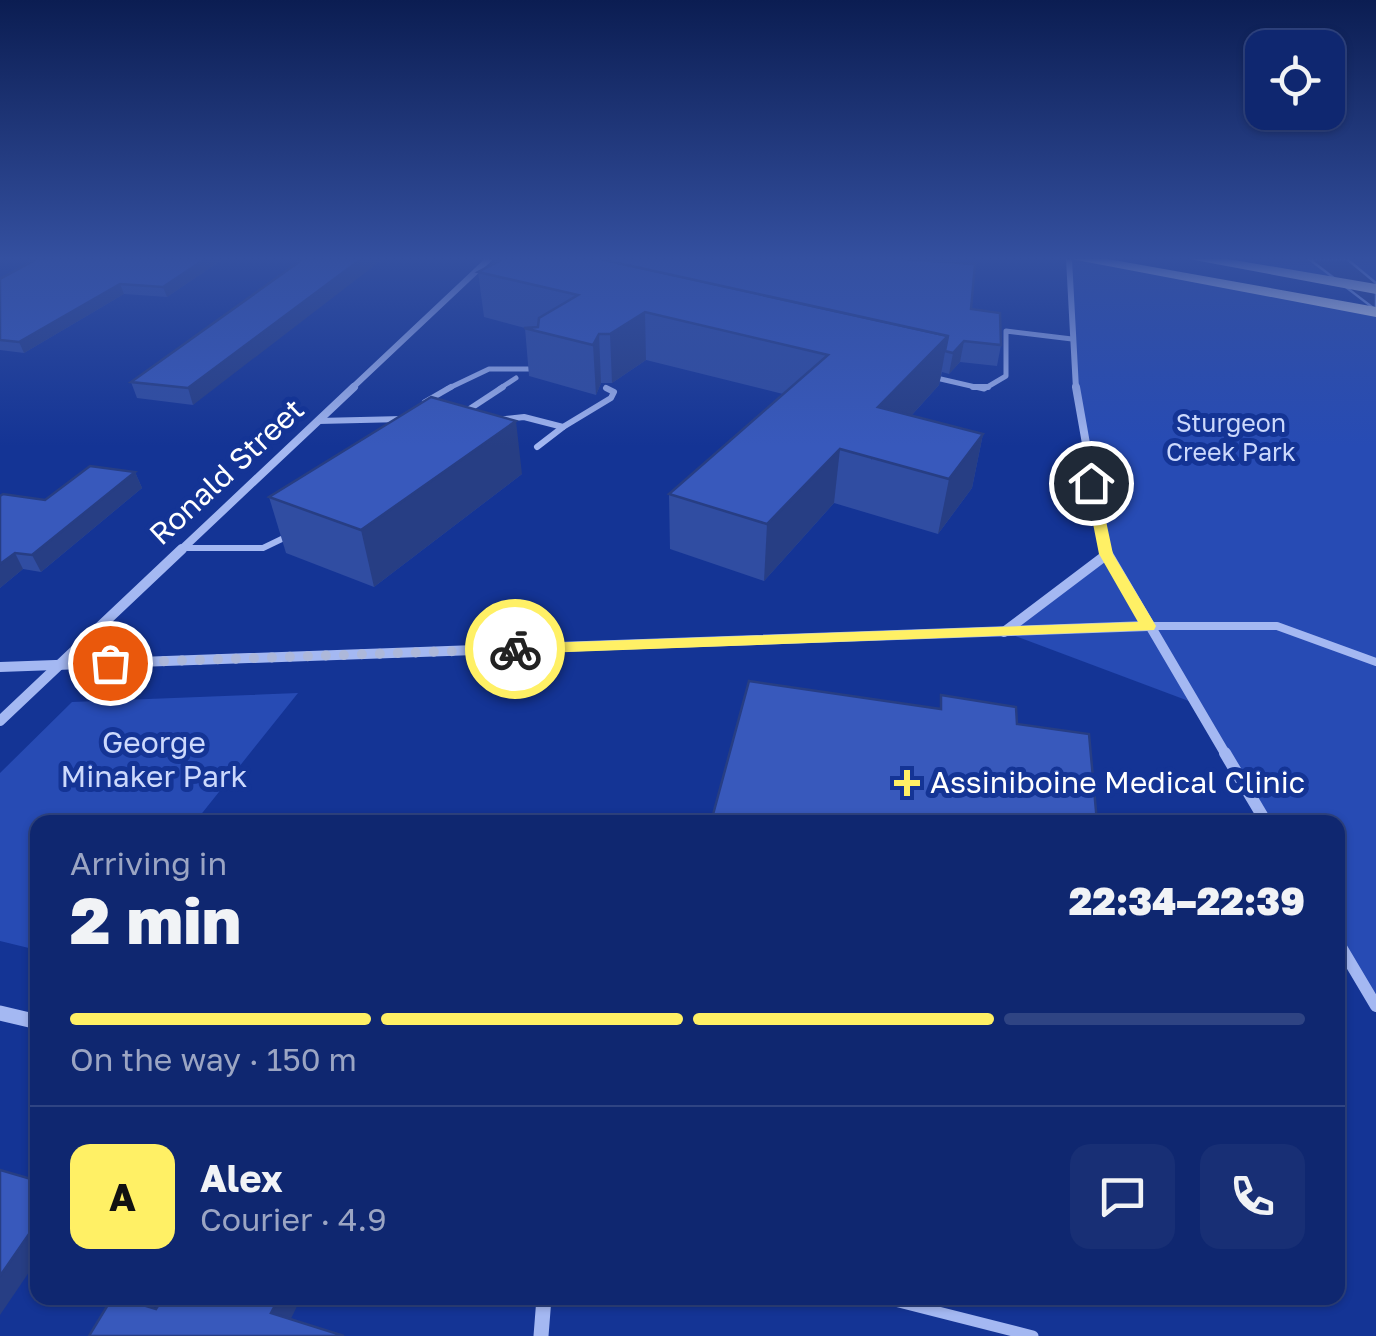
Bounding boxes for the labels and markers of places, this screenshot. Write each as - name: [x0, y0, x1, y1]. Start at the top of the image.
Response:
- pin: [1049, 441, 1134, 526]
- pin: [68, 621, 153, 706]
- place label: Assiniboine Medical Clinic: [930, 764, 1305, 800]
- marker: Assiniboine Medical Clinic: [894, 770, 920, 796]

